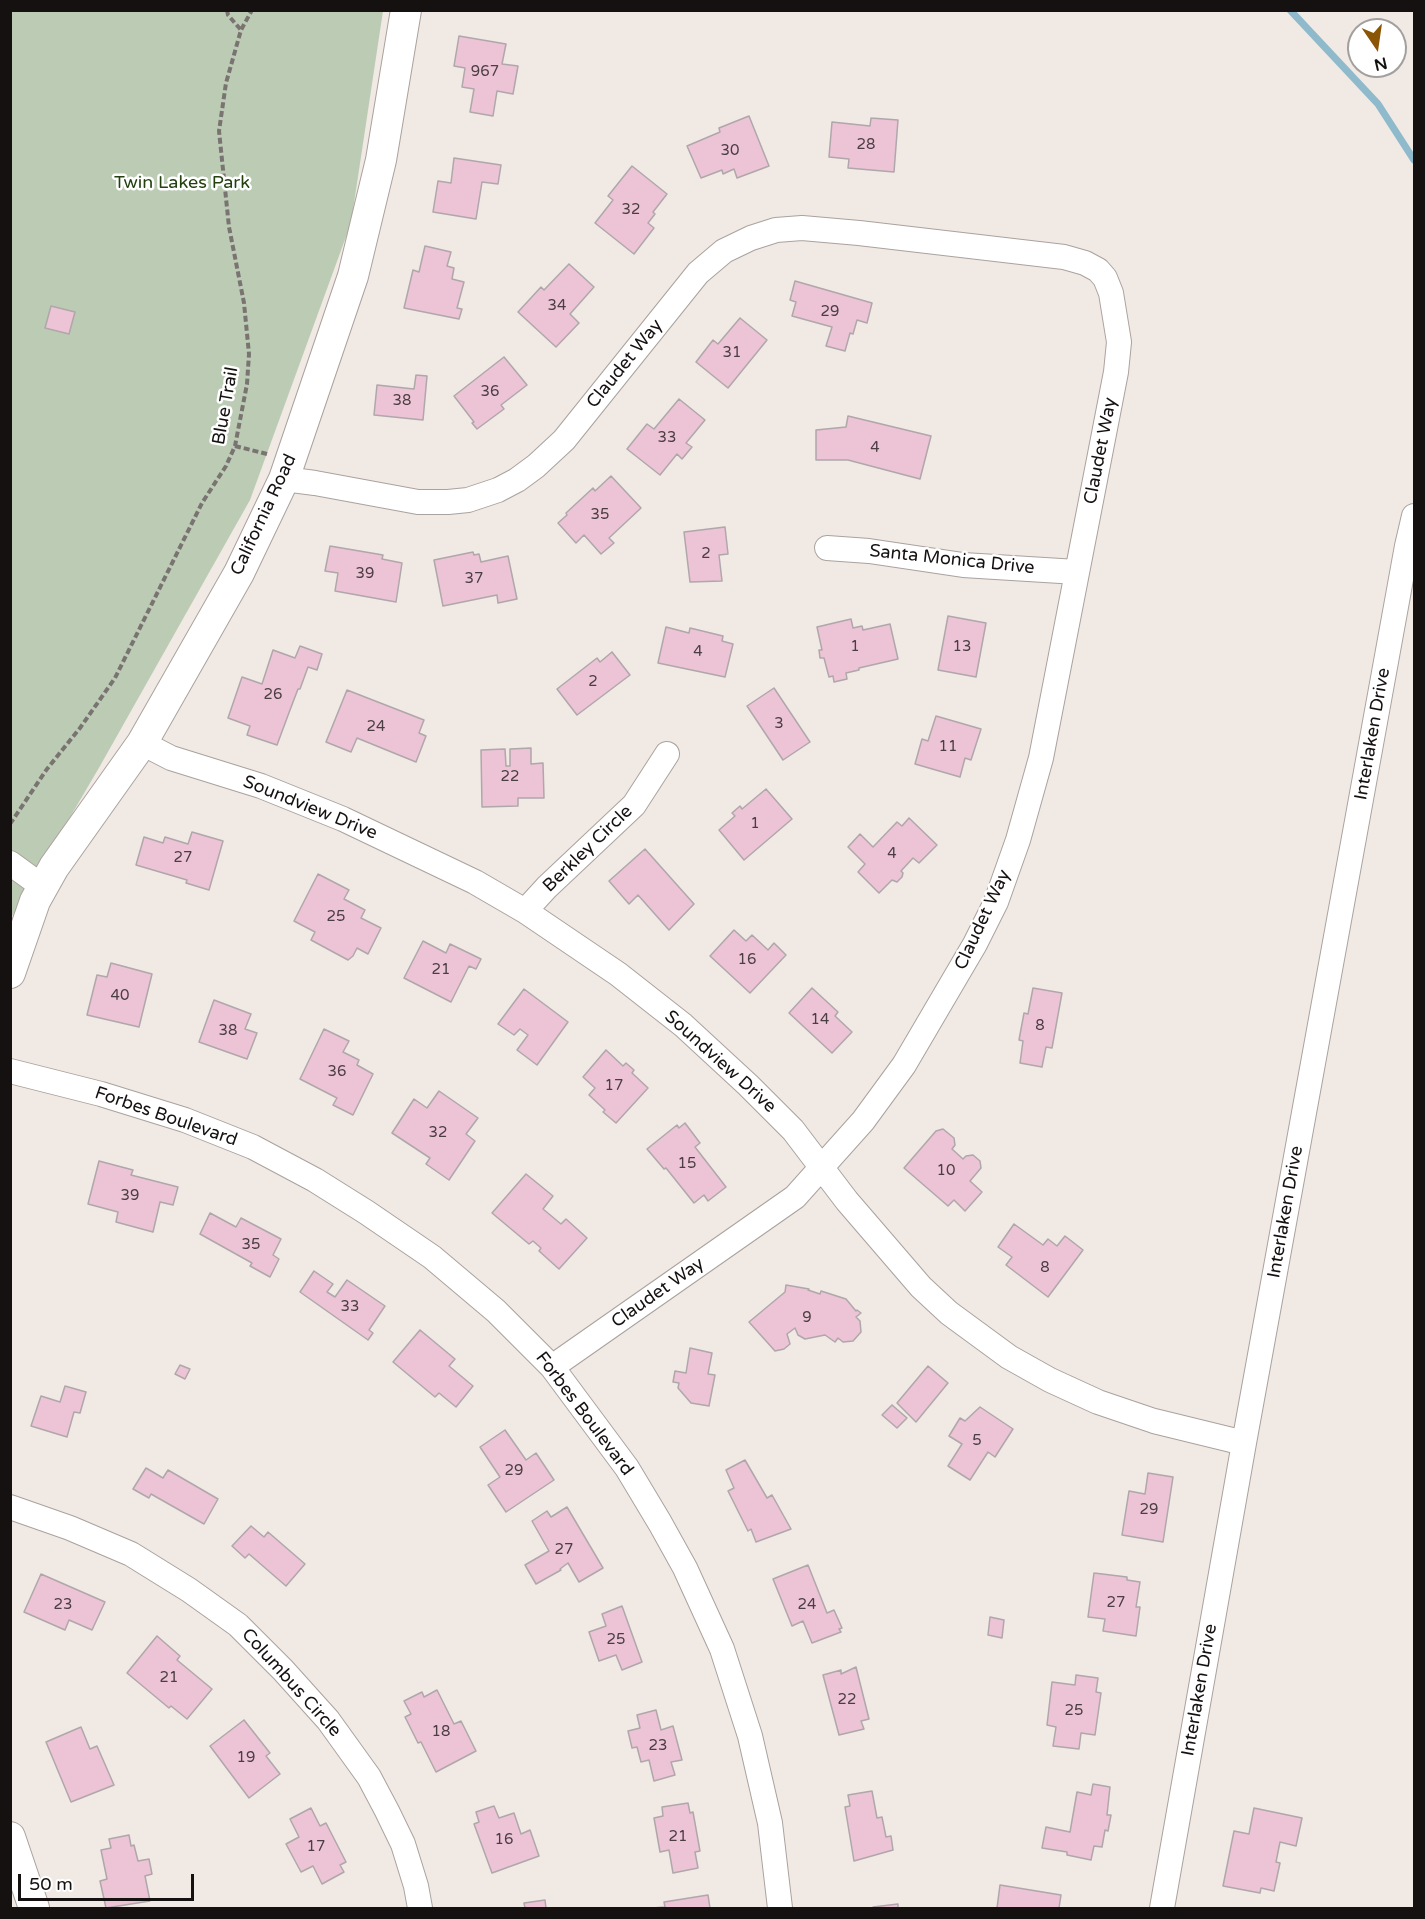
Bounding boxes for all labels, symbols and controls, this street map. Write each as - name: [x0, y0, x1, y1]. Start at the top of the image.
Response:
- north arrow: [1347, 18, 1407, 78]
- text: N: [1372, 52, 1389, 75]
- house number: 967: [471, 63, 499, 81]
- house number: 28: [857, 136, 875, 154]
- house number: 30: [721, 142, 739, 160]
- park label: Twin Lakes Park: [114, 172, 250, 194]
- house number: 32: [622, 201, 640, 219]
- house number: 34: [548, 297, 566, 315]
- house number: 29: [821, 303, 839, 321]
- street label: Claudet Way: [583, 315, 667, 413]
- house number: 31: [723, 344, 741, 362]
- street label: Blue Trail: [209, 365, 243, 447]
- house number: 36: [481, 383, 499, 401]
- house number: 38: [393, 392, 411, 410]
- street label: Claudet Way: [1080, 396, 1122, 506]
- house number: 33: [658, 429, 676, 447]
- house number: 4: [870, 439, 880, 457]
- street label: California Road: [226, 451, 302, 579]
- house number: 35: [591, 506, 609, 524]
- street label: Santa Monica Drive: [868, 541, 1036, 579]
- house number: 2: [701, 545, 711, 563]
- house number: 39: [356, 565, 374, 583]
- house number: 37: [465, 570, 483, 588]
- house number: 1: [850, 638, 860, 656]
- house number: 13: [953, 638, 971, 656]
- house number: 4: [693, 643, 703, 661]
- street label: Interlaken Drive: [1351, 666, 1395, 802]
- house number: 2: [588, 673, 598, 691]
- house number: 26: [264, 686, 282, 704]
- house number: 3: [774, 715, 784, 733]
- house number: 24: [367, 718, 385, 736]
- house number: 11: [939, 738, 957, 756]
- house number: 22: [501, 768, 519, 786]
- street label: Soundview Drive: [240, 771, 380, 845]
- street label: Berkley Circle: [539, 801, 637, 897]
- house number: 1: [750, 815, 760, 833]
- house number: 4: [887, 845, 897, 863]
- house number: 27: [174, 849, 192, 867]
- street label: Claudet Way: [950, 866, 1016, 974]
- house number: 25: [327, 908, 345, 926]
- house number: 16: [738, 951, 756, 969]
- house number: 21: [432, 961, 450, 979]
- house number: 40: [111, 987, 129, 1005]
- street label: Soundview Drive: [660, 1006, 780, 1118]
- house number: 14: [811, 1011, 829, 1029]
- house number: 8: [1035, 1017, 1045, 1035]
- house number: 38: [219, 1022, 237, 1040]
- house number: 36: [328, 1063, 346, 1081]
- house number: 17: [605, 1077, 623, 1095]
- street label: Forbes Boulevard: [92, 1082, 240, 1152]
- house number: 32: [429, 1124, 447, 1142]
- street label: Interlaken Drive: [1264, 1144, 1308, 1280]
- house number: 15: [678, 1155, 696, 1173]
- house number: 10: [937, 1162, 955, 1180]
- house number: 39: [121, 1187, 139, 1205]
- house number: 35: [242, 1236, 260, 1254]
- street label: Claudet Way: [607, 1253, 709, 1333]
- house number: 8: [1040, 1259, 1050, 1277]
- house number: 33: [341, 1298, 359, 1316]
- house number: 9: [802, 1309, 812, 1327]
- street label: Forbes Boulevard: [530, 1348, 638, 1480]
- house number: 5: [972, 1432, 982, 1450]
- house number: 29: [505, 1462, 523, 1480]
- house number: 29: [1140, 1501, 1158, 1519]
- house number: 27: [555, 1541, 573, 1559]
- house number: 27: [1107, 1594, 1125, 1612]
- house number: 23: [54, 1596, 72, 1614]
- house number: 24: [798, 1596, 816, 1614]
- street label: Interlaken Drive: [1178, 1622, 1222, 1758]
- street label: Columbus Circle: [237, 1624, 345, 1742]
- house number: 25: [607, 1631, 625, 1649]
- house number: 21: [160, 1669, 178, 1687]
- house number: 22: [838, 1691, 856, 1709]
- house number: 25: [1065, 1702, 1083, 1720]
- house number: 18: [432, 1723, 450, 1741]
- house number: 23: [649, 1737, 667, 1755]
- house number: 19: [237, 1749, 255, 1767]
- house number: 21: [669, 1828, 687, 1846]
- house number: 16: [495, 1831, 513, 1849]
- house number: 17: [307, 1838, 325, 1856]
- scale bar: [21, 1862, 196, 1900]
- text: 50 m: [29, 1873, 73, 1895]

